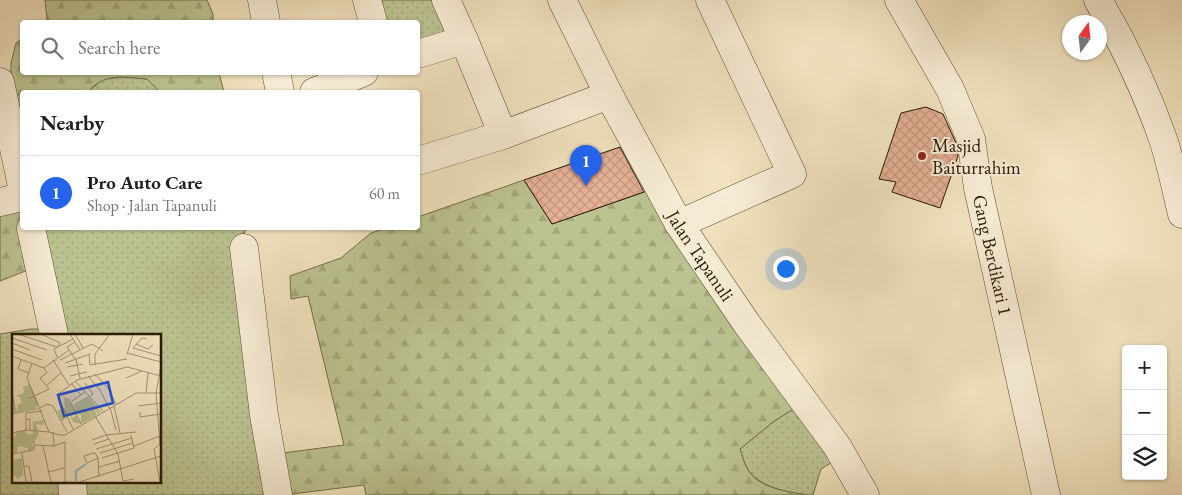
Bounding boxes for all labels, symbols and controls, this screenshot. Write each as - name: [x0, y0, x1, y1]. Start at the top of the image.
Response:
- north arrow: [1062, 15, 1107, 60]
- search box: [20, 20, 420, 75]
- icon: search: [38, 34, 66, 62]
- text: Search here: [78, 35, 160, 60]
- text: Nearby: [40, 109, 104, 136]
- place label: Masjid Baiturrahim: [932, 133, 1021, 180]
- pin: 1: [570, 145, 602, 186]
- marker: Masjid Baiturrahim: [916, 150, 928, 162]
- text: Pro Auto Care: [87, 170, 202, 195]
- text: 1: [52, 183, 60, 204]
- text: 60 m: [369, 183, 400, 204]
- street label: Gang Berdikari 1: [967, 192, 1018, 318]
- text: Shop · Jalan Tapanuli: [87, 195, 217, 216]
- street label: Jalan Tapanuli: [660, 204, 740, 306]
- your location: [773, 256, 799, 282]
- inset map: [12, 334, 161, 482]
- map controls: [1122, 345, 1167, 480]
- button: +: [1122, 345, 1167, 390]
- button: −: [1122, 390, 1167, 435]
- button: layers: [1122, 435, 1167, 480]

